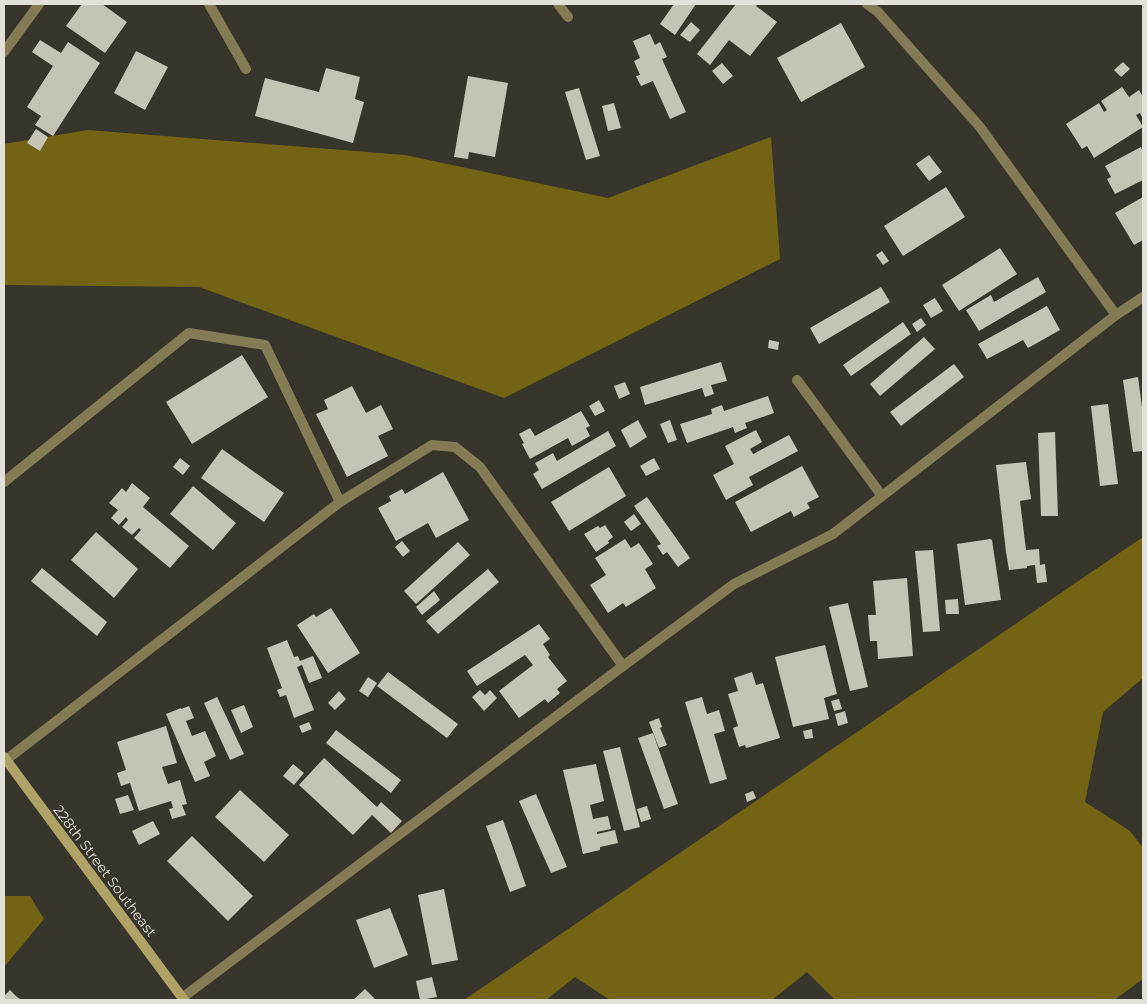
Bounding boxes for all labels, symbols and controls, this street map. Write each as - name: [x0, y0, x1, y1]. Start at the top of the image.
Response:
- street label: 228th Street Southeast: [49, 801, 161, 941]

